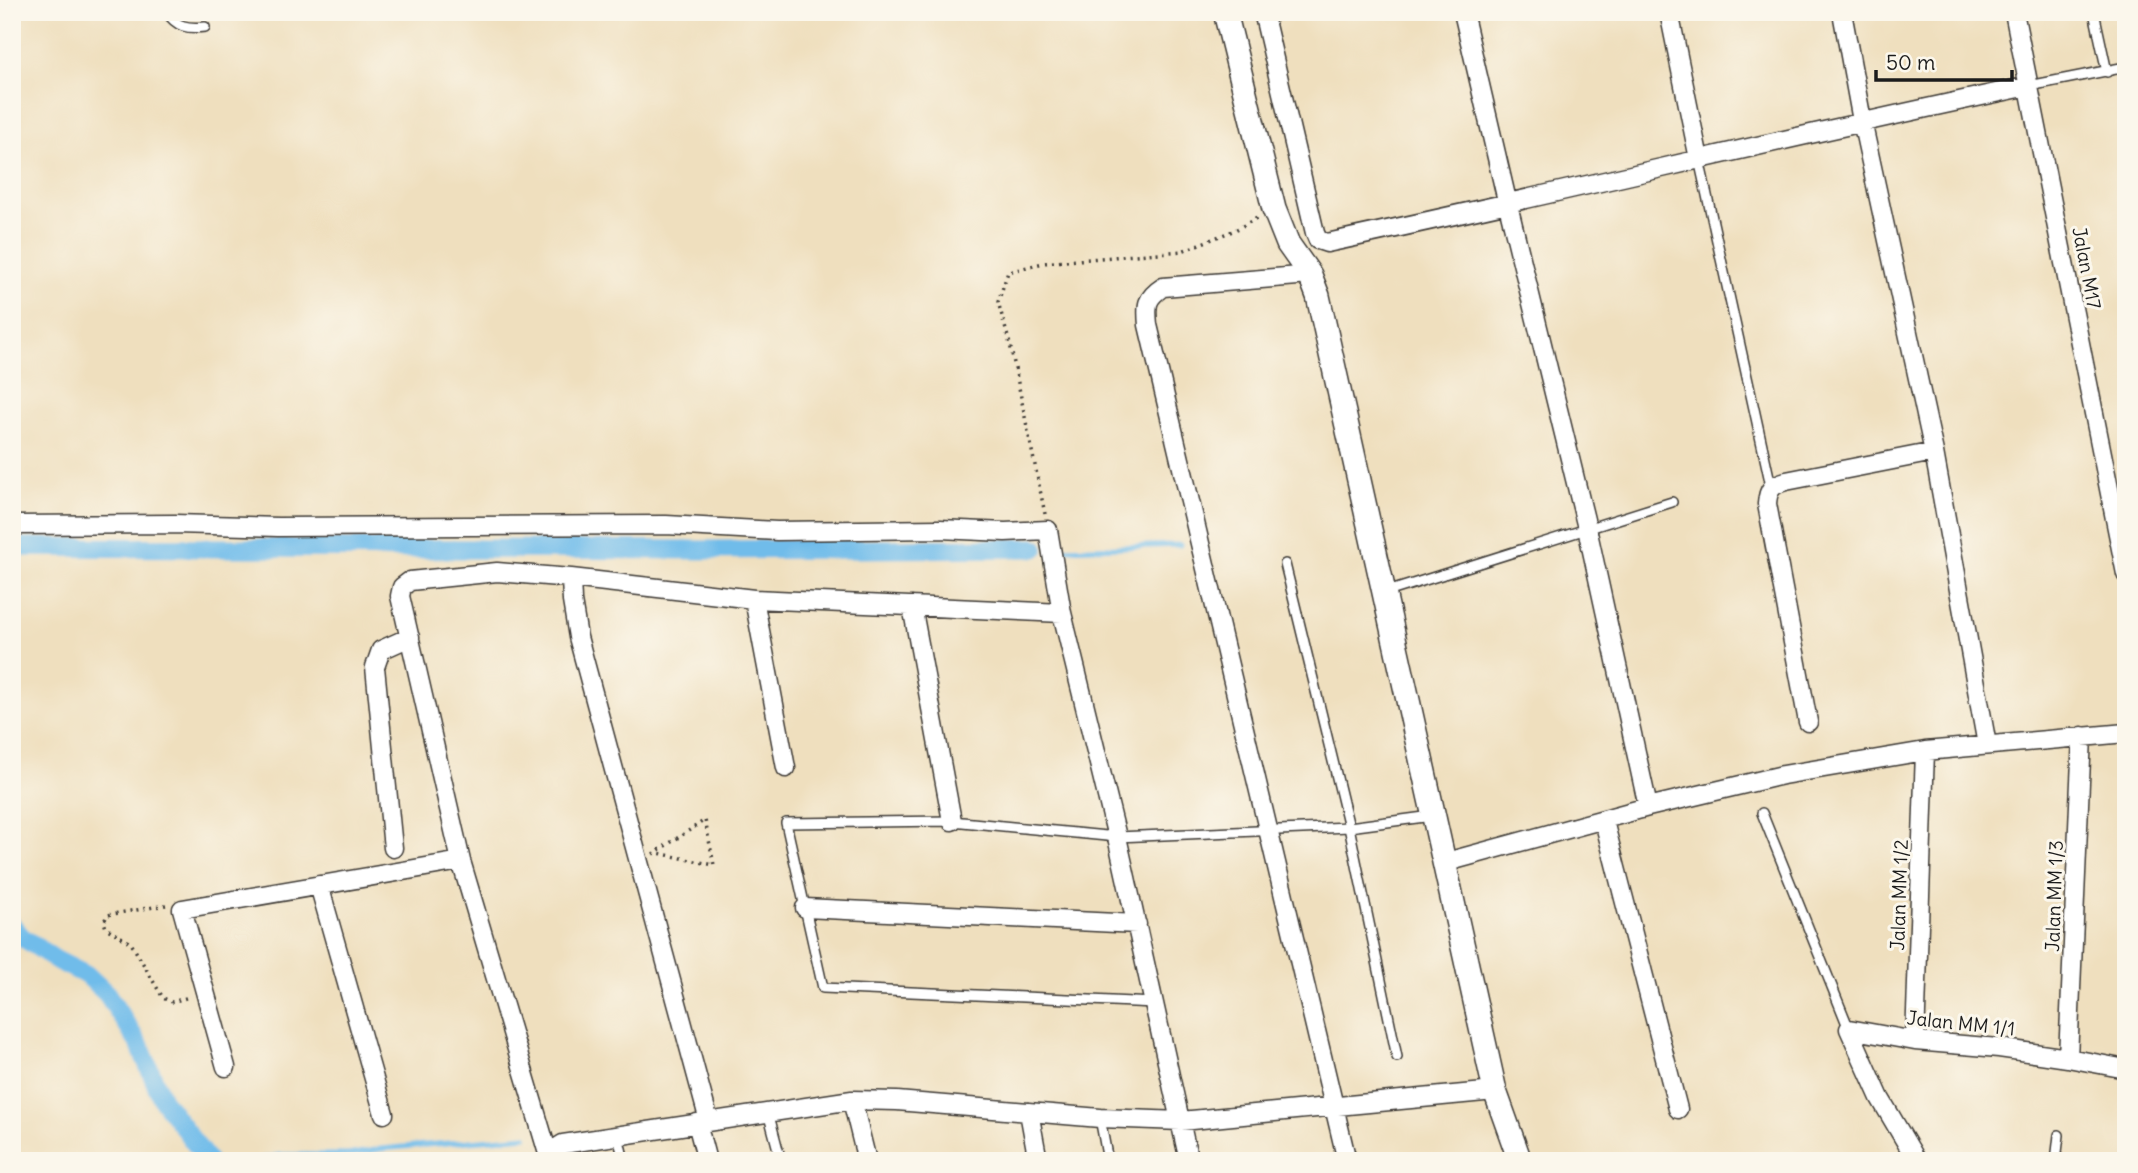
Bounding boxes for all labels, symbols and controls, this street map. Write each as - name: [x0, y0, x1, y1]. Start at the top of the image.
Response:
- scale bar: [1876, 38, 2012, 82]
- text: 50 m: [1886, 49, 1935, 76]
- street label: Jalan M17: [2067, 225, 2107, 311]
- street label: Jalan MM 1/2: [1885, 839, 1913, 951]
- street label: Jalan MM 1/3: [2040, 840, 2068, 952]
- street label: Jalan MM 1/1: [1906, 1005, 2016, 1041]

